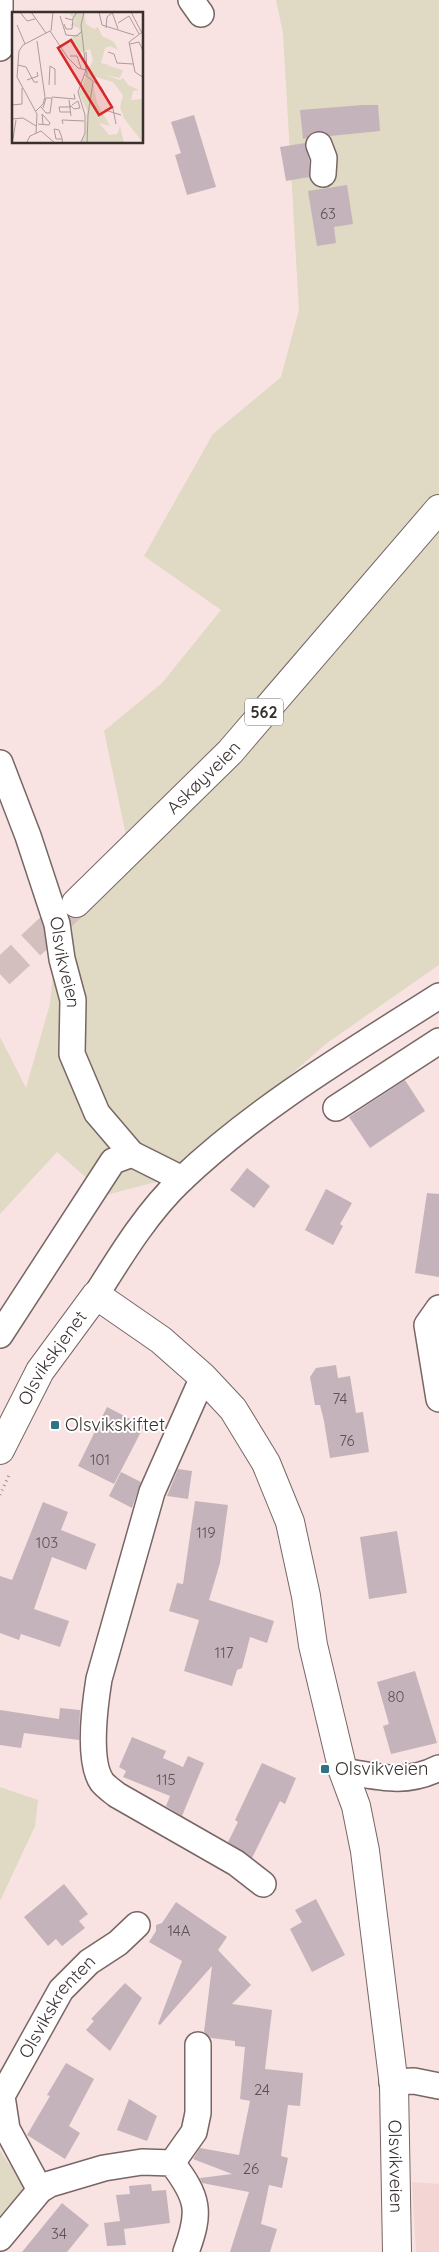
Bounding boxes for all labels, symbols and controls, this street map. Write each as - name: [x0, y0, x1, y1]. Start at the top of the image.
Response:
- inset map: [12, 12, 144, 144]
- house number: 63: [320, 204, 336, 223]
- road number: 562: [245, 699, 283, 726]
- street label: Askøyveien: [162, 736, 245, 819]
- street label: Olsvikveien: [44, 913, 85, 1008]
- street label: Olsvikskjenet: [13, 1306, 92, 1409]
- house number: 74: [332, 1389, 348, 1408]
- place label: Olsvikskiftet: [65, 1413, 165, 1436]
- marker: Olsvikskiftet: [49, 1419, 61, 1431]
- house number: 76: [339, 1431, 355, 1450]
- house number: 101: [90, 1450, 110, 1469]
- house number: 119: [196, 1523, 216, 1542]
- house number: 103: [36, 1533, 58, 1552]
- house number: 117: [215, 1643, 234, 1662]
- house number: 80: [387, 1687, 405, 1706]
- place label: Olsvikveien: [335, 1757, 428, 1780]
- marker: Olsvikveien: [319, 1763, 331, 1775]
- house number: 115: [156, 1770, 176, 1789]
- house number: 14A: [168, 1921, 191, 1940]
- street label: Olsvikskrenten: [13, 1950, 100, 2062]
- house number: 24: [254, 2080, 270, 2099]
- street label: Olsvikveien: [384, 2119, 408, 2213]
- house number: 26: [243, 2159, 259, 2178]
- house number: 34: [51, 2224, 67, 2243]

